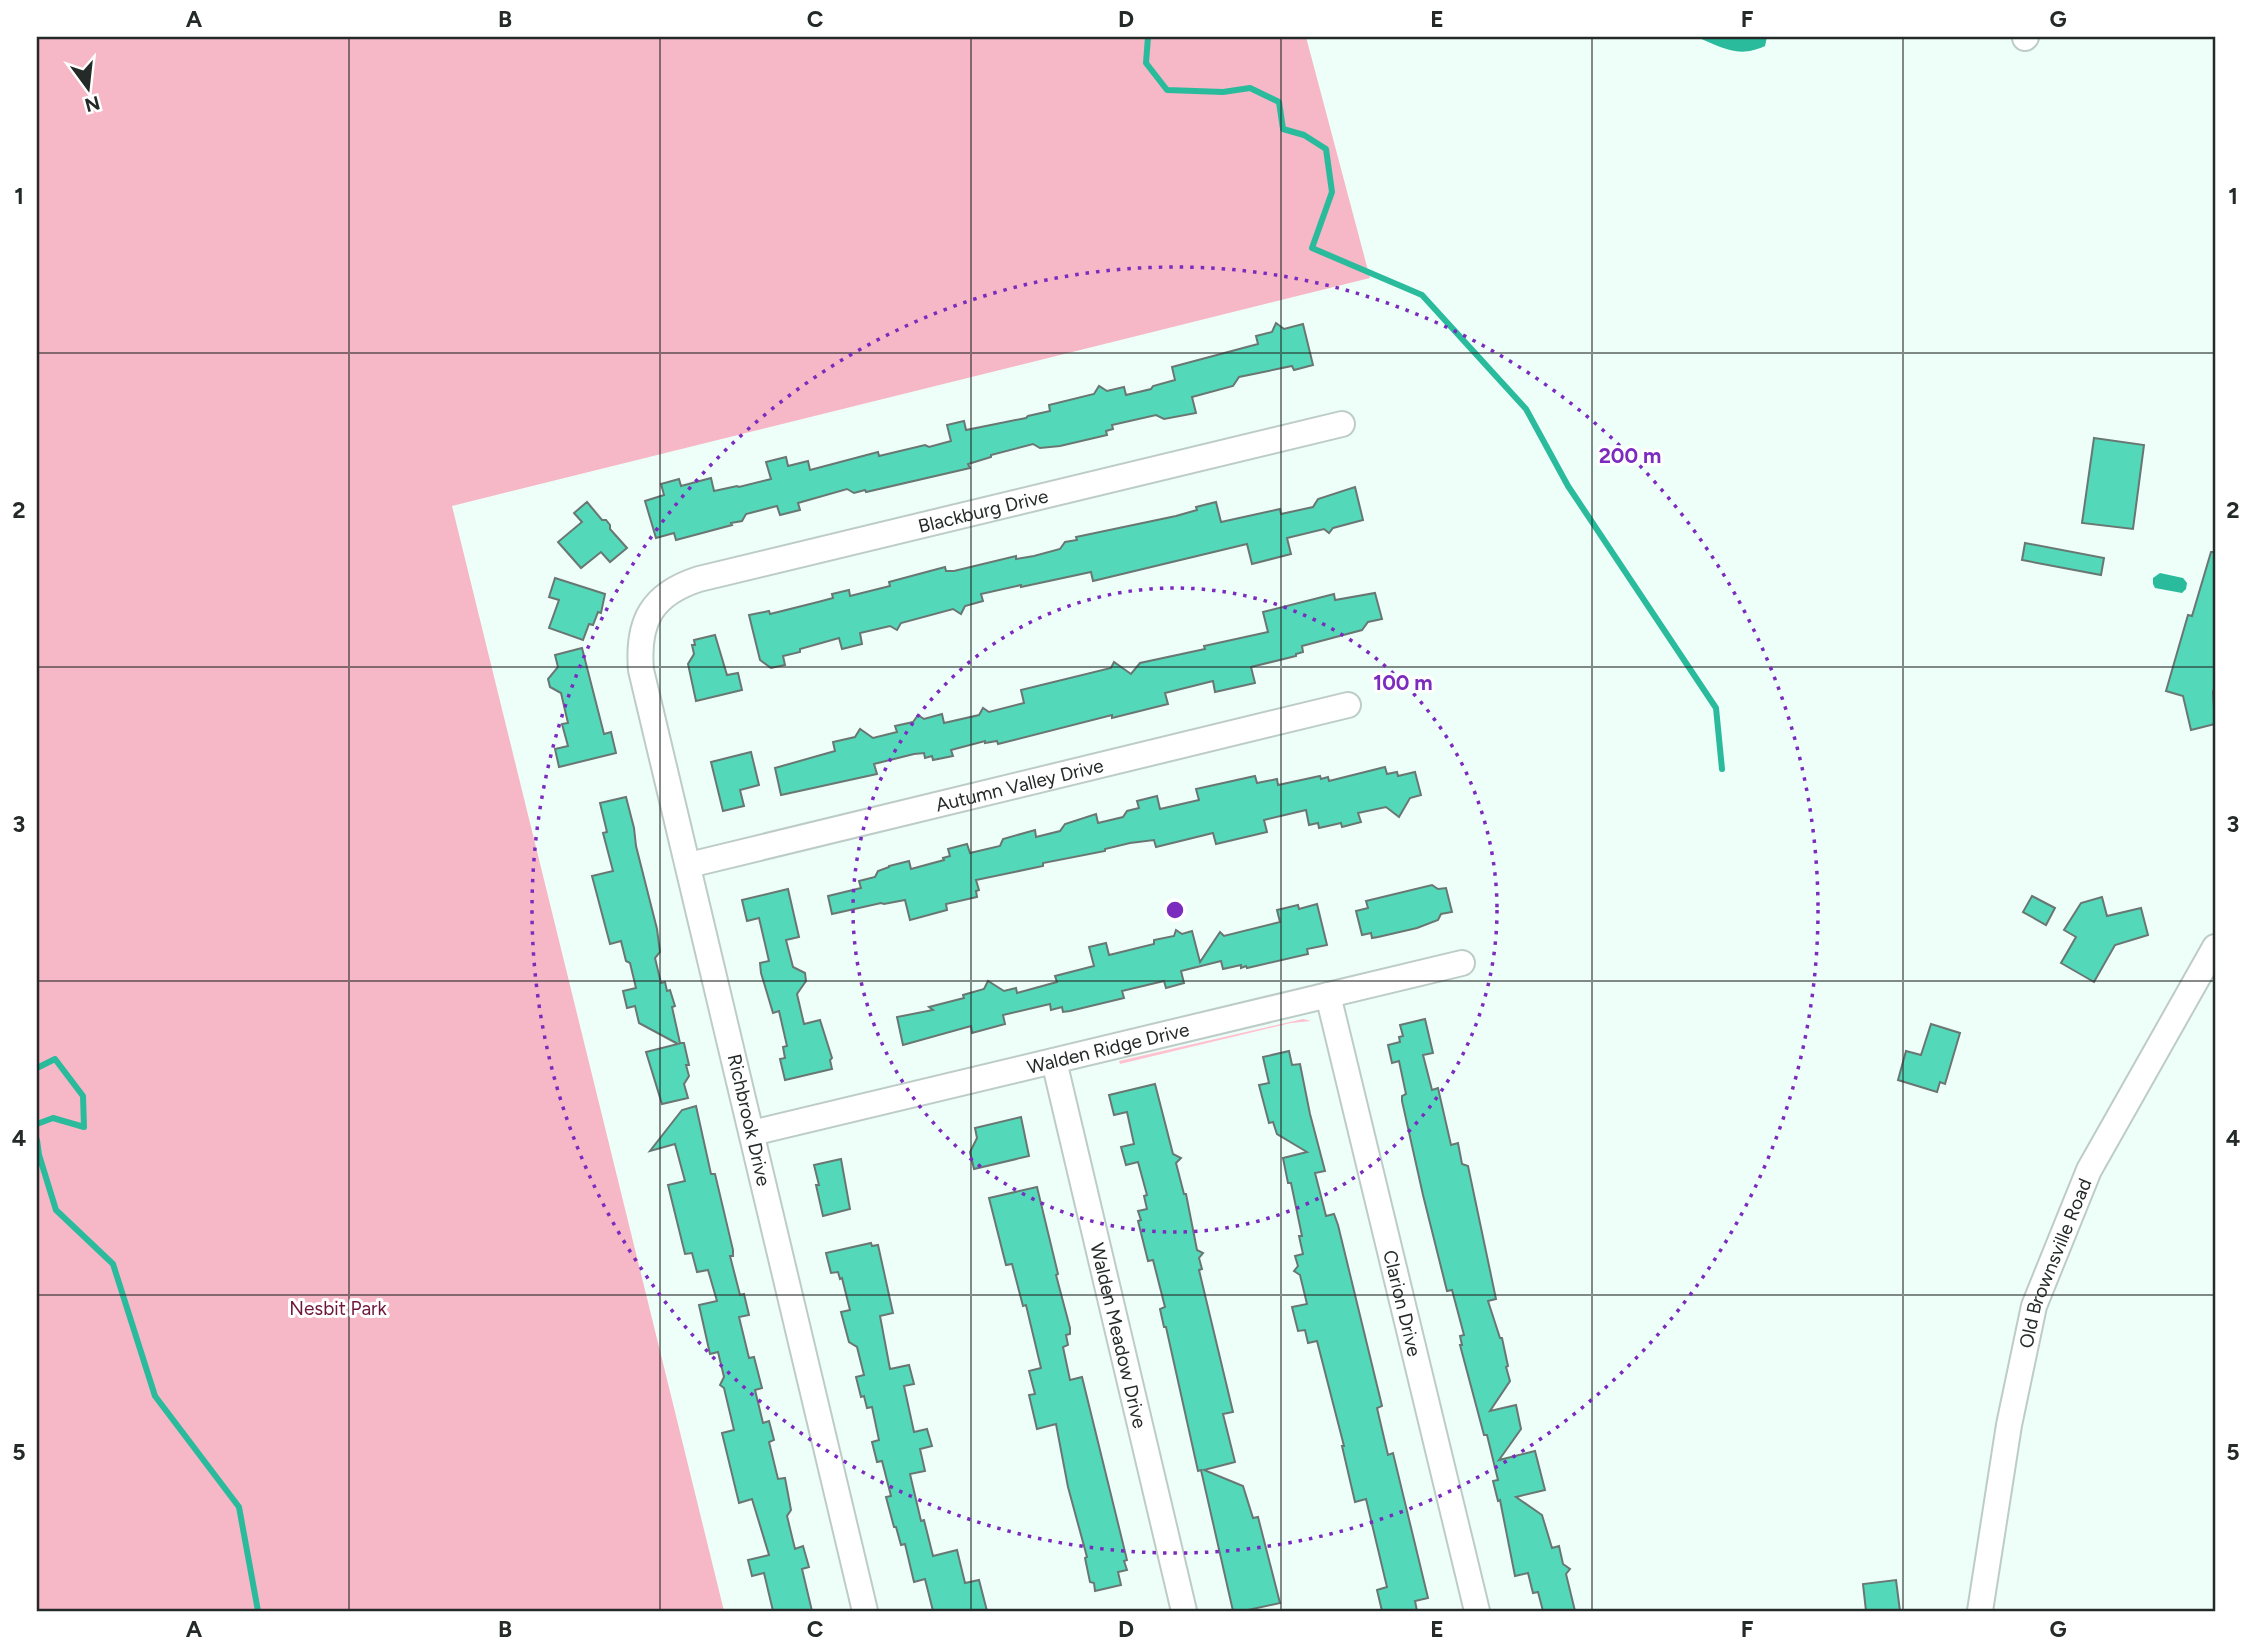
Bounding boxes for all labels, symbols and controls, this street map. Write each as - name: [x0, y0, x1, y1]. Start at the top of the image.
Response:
- text: A: [186, 5, 203, 33]
- text: B: [498, 5, 512, 33]
- text: C: [807, 5, 824, 33]
- text: D: [1118, 5, 1134, 33]
- text: E: [1430, 5, 1444, 33]
- text: F: [1741, 5, 1754, 33]
- text: G: [2049, 5, 2067, 33]
- north arrow: [52, 52, 122, 122]
- text: N: [82, 91, 102, 117]
- text: 1: [14, 182, 24, 210]
- text: 1: [2228, 182, 2238, 210]
- text: 200 m: [1599, 443, 1661, 468]
- street label: Blackburg Drive: [916, 484, 1050, 537]
- text: 2: [12, 496, 26, 524]
- text: 2: [2226, 496, 2240, 524]
- text: 100 m: [1373, 670, 1433, 695]
- street label: Autumn Valley Drive: [933, 753, 1106, 816]
- text: 3: [13, 810, 25, 838]
- text: 3: [2227, 810, 2239, 838]
- centre of rings: [1163, 898, 1187, 922]
- street label: Walden Ridge Drive: [1025, 1017, 1191, 1078]
- street label: Richbrook Drive: [723, 1052, 775, 1188]
- text: 4: [12, 1124, 26, 1152]
- text: 4: [2226, 1124, 2240, 1152]
- street label: Old Brownsville Road: [2014, 1175, 2096, 1350]
- street label: Walden Meadow Drive: [1086, 1240, 1152, 1430]
- street label: Clarion Drive: [1379, 1248, 1426, 1359]
- park label: Nesbit Park: [289, 1297, 388, 1320]
- text: 5: [12, 1438, 26, 1466]
- text: 5: [2226, 1438, 2240, 1466]
- text: A: [186, 1615, 203, 1643]
- text: B: [498, 1615, 512, 1643]
- text: C: [807, 1615, 824, 1643]
- text: D: [1118, 1615, 1134, 1643]
- text: E: [1430, 1615, 1444, 1643]
- text: F: [1741, 1615, 1754, 1643]
- text: G: [2049, 1615, 2067, 1643]

